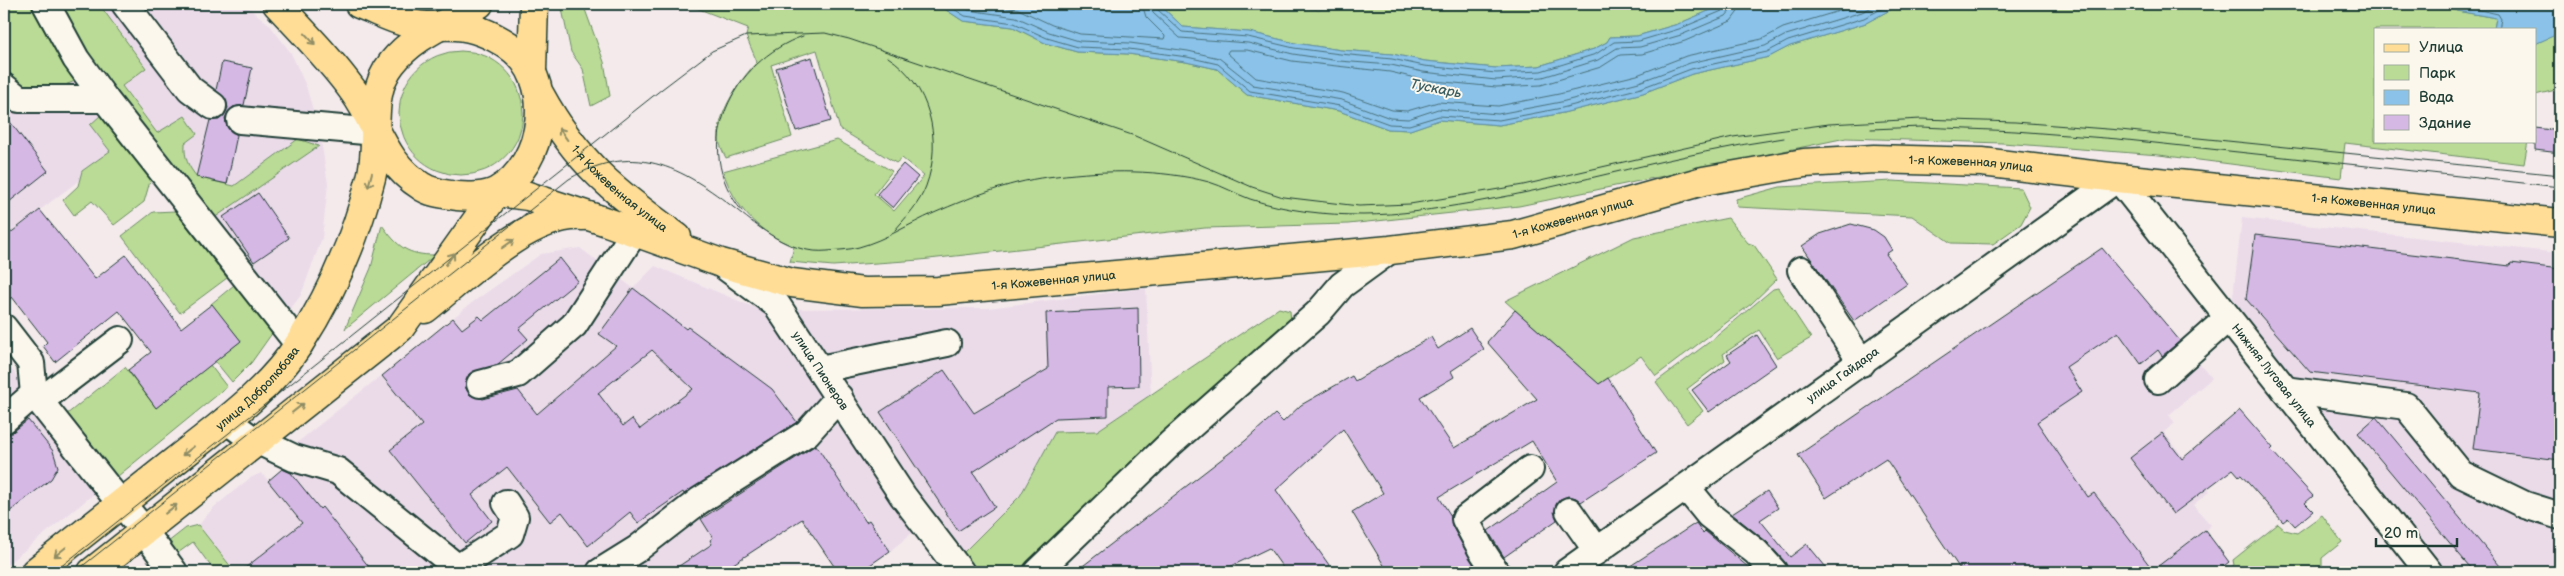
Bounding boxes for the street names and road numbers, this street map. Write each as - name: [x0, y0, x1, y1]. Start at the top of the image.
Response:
- street label: 1-я Кожевенная улица: [568, 142, 670, 236]
- street label: 1-я Кожевенная улица: [1909, 153, 2034, 176]
- street label: 1-я Кожевенная улица: [2311, 191, 2437, 218]
- street label: 1-я Кожевенная улица: [1511, 194, 1635, 243]
- street label: 1-я Кожевенная улица: [991, 268, 1116, 294]
- street label: Нижняя Луговая улица: [2228, 321, 2319, 431]
- street label: улица Пионеров: [789, 329, 852, 414]
- street label: улица Добролюбова: [213, 344, 303, 434]
- street label: улица Гайдара: [1804, 344, 1882, 406]

